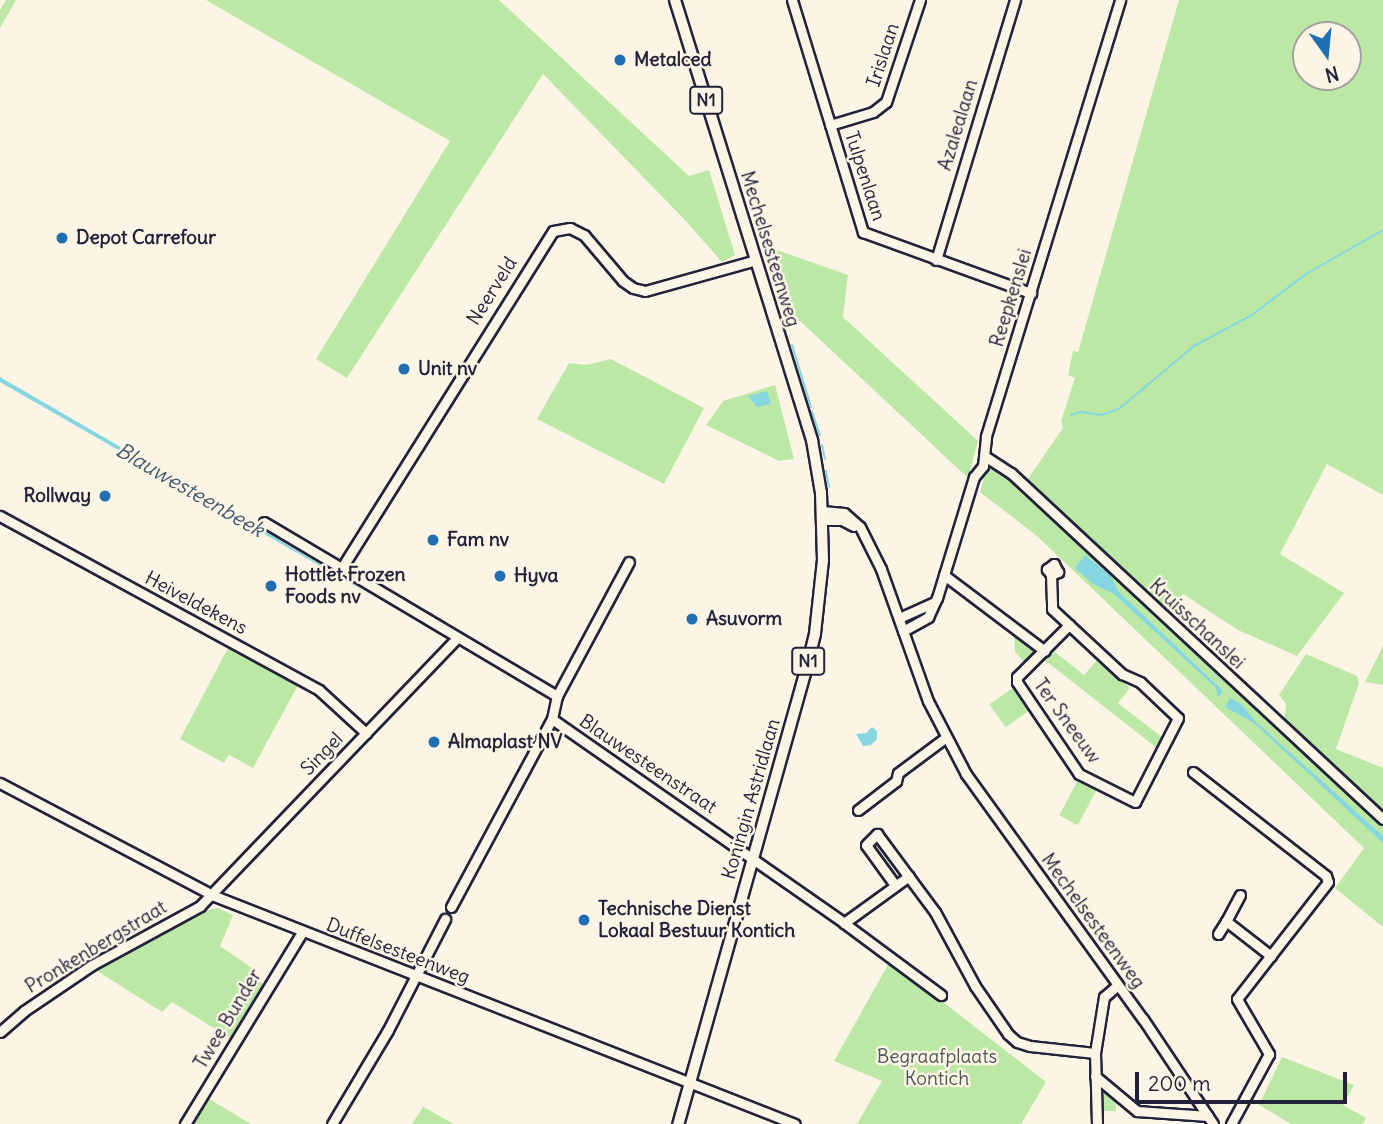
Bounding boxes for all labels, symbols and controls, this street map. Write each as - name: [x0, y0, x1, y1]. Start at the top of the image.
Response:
- street label: Irislaan: [862, 20, 904, 90]
- north arrow: [1292, 21, 1362, 91]
- place label: Metalced: [634, 49, 712, 71]
- marker: Metalced: [612, 52, 628, 68]
- text: N: [1322, 61, 1341, 88]
- street label: Azalealaan: [933, 77, 983, 173]
- road number: N1: [688, 86, 724, 114]
- street label: Tulpenlaan: [840, 128, 890, 224]
- street label: Mechelsesteenweg: [735, 168, 805, 330]
- place label: Depot Carrefour: [76, 227, 216, 249]
- marker: Depot Carrefour: [54, 230, 70, 246]
- street label: Reepkenslei: [985, 246, 1037, 350]
- street label: Neerveld: [462, 253, 522, 329]
- place label: Unit nv: [418, 358, 477, 380]
- marker: Unit nv: [396, 361, 412, 377]
- water label: Blauwesteenbeek: [112, 437, 268, 543]
- place label: Rollway: [23, 485, 91, 507]
- marker: Rollway: [97, 488, 113, 504]
- place label: Fam nv: [447, 529, 509, 551]
- marker: Fam nv: [425, 532, 441, 548]
- place label: Hottlet Frozen Foods nv: [285, 564, 405, 608]
- place label: Hyva: [514, 565, 558, 587]
- street label: Heiveldekens: [141, 567, 251, 639]
- marker: Hyva: [492, 568, 508, 584]
- street label: Kruisschanslei: [1145, 574, 1249, 674]
- marker: Hottlet Frozen Foods nv: [263, 578, 279, 594]
- place label: Asuvorm: [706, 608, 782, 630]
- marker: Asuvorm: [684, 611, 700, 627]
- road number: N1: [790, 646, 826, 676]
- street label: Ter Sneeuw: [1029, 674, 1105, 768]
- street label: Blauwesteenstraat: [575, 710, 721, 818]
- street label: Koningin Astridlaan: [717, 716, 785, 882]
- street label: Singel: [296, 728, 348, 780]
- place label: Almaplast NV: [448, 731, 562, 753]
- marker: Almaplast NV: [426, 734, 442, 750]
- street label: Mechelsesteenweg: [1036, 849, 1150, 993]
- street label: Pronkenbergstraat: [21, 896, 171, 998]
- place label: Technische Dienst Lokaal Bestuur Kontich: [598, 898, 795, 942]
- marker: Technische Dienst Lokaal Bestuur Kontich: [576, 912, 592, 928]
- street label: Duffelsesteenweg: [323, 913, 473, 989]
- street label: Twee Bunder: [189, 965, 267, 1073]
- park label: Begraafplaats Kontich: [877, 1046, 997, 1090]
- scale bar: [1138, 1058, 1350, 1102]
- text: 200 m: [1148, 1070, 1211, 1097]

